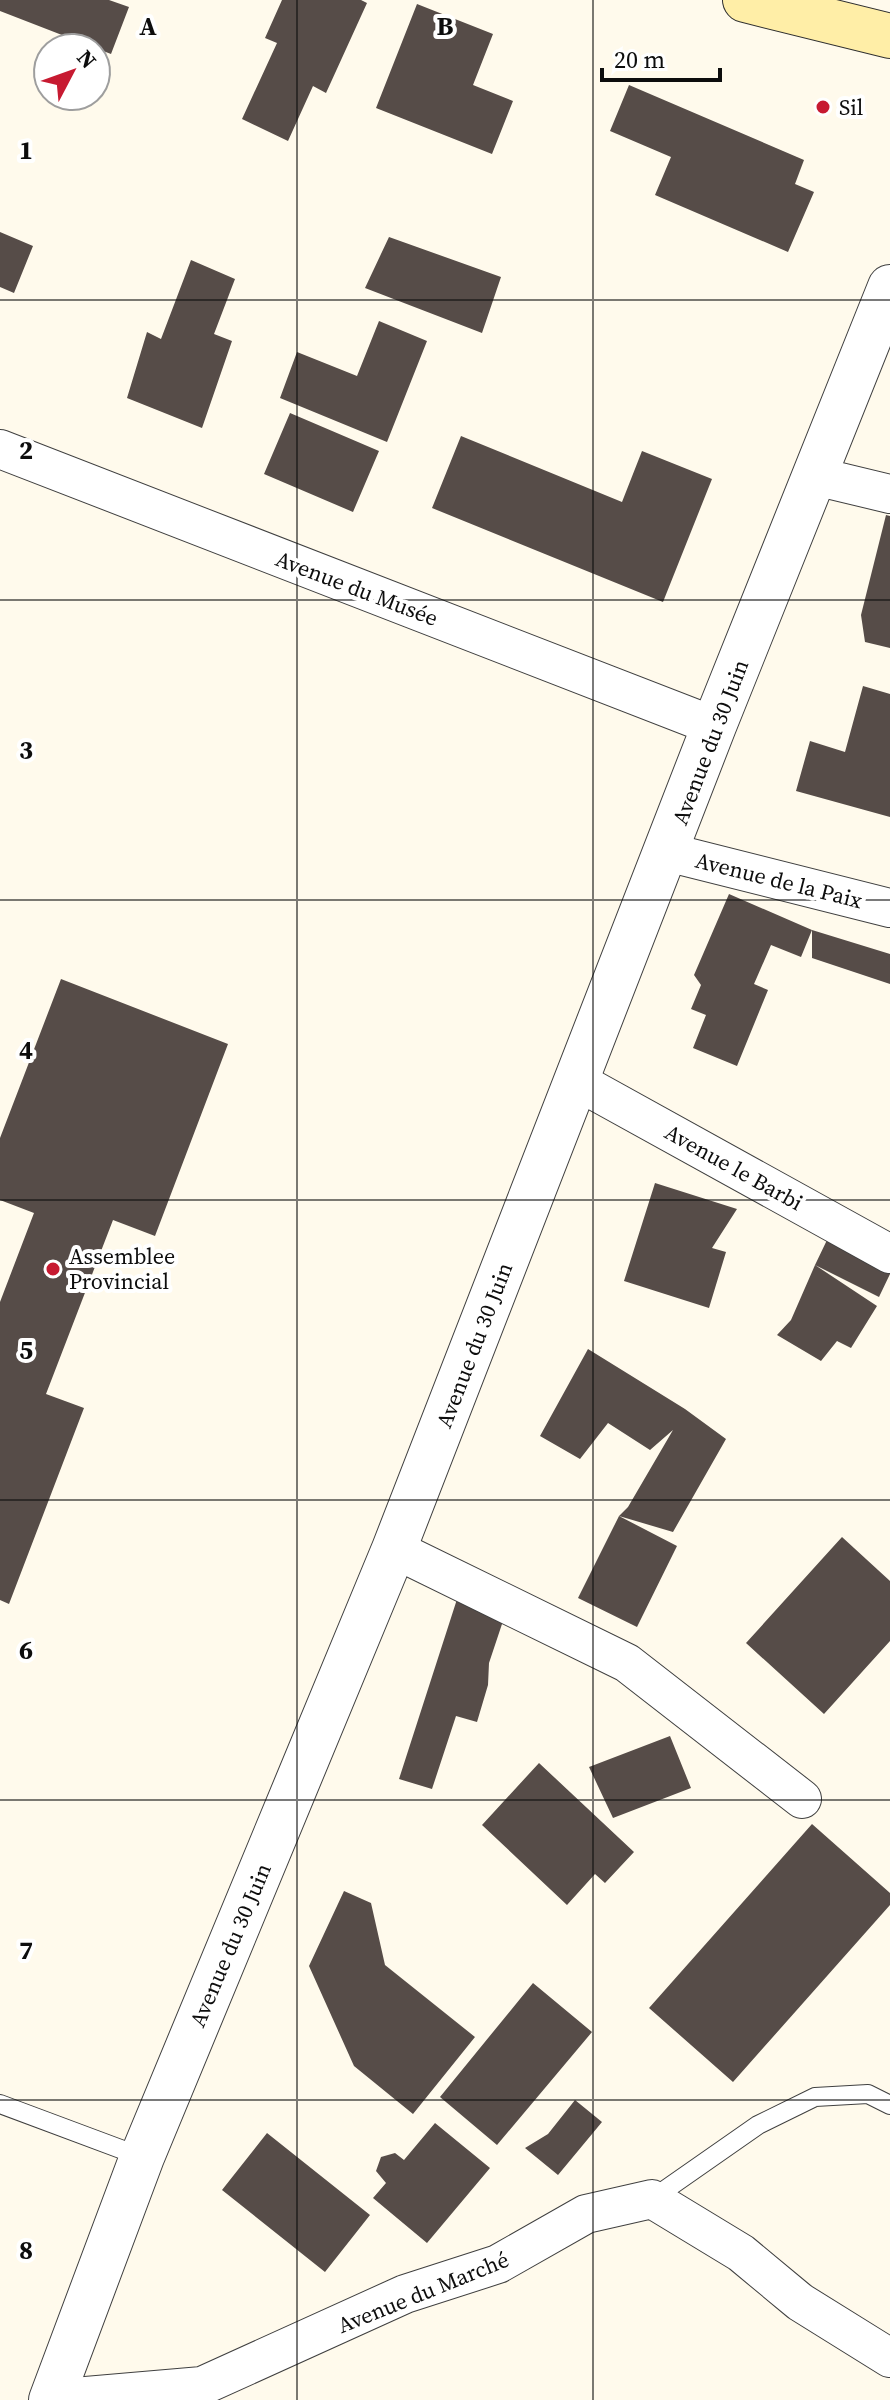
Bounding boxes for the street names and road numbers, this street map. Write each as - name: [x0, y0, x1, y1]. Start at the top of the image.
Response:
- street label: Avenue du Musée: [271, 543, 443, 633]
- street label: Avenue du 30 Juin: [665, 655, 755, 829]
- street label: Avenue de la Paix: [692, 845, 866, 915]
- street label: Avenue le Barbi: [660, 1117, 808, 1217]
- street label: Avenue du 30 Juin: [429, 1258, 519, 1432]
- street label: Avenue du 30 Juin: [182, 1859, 278, 2031]
- street label: Avenue du Marché: [333, 2244, 513, 2340]

